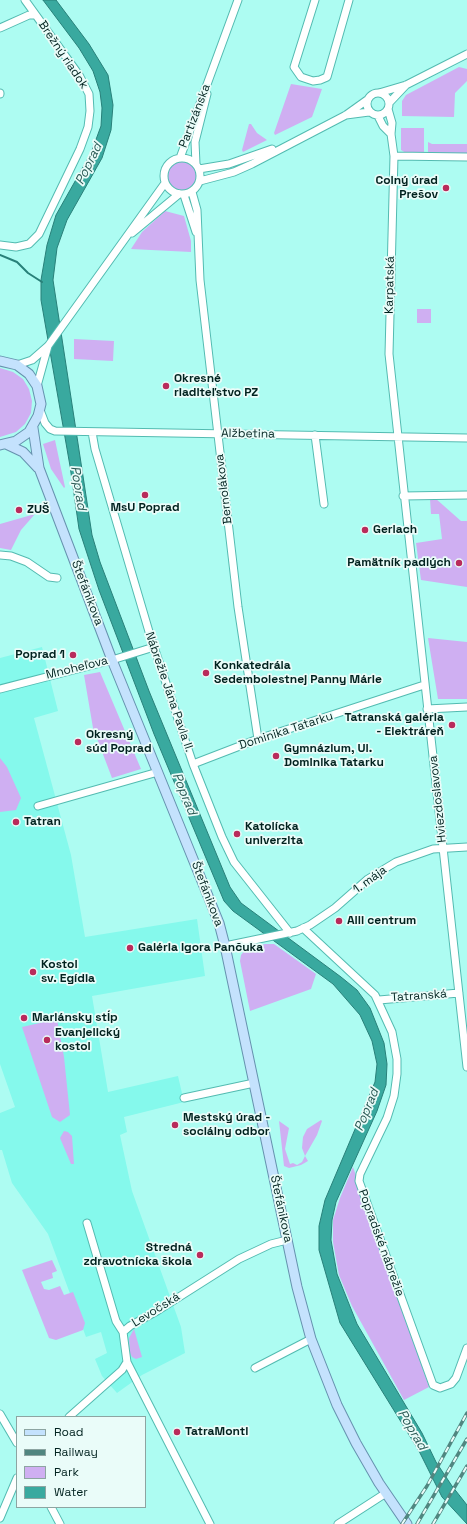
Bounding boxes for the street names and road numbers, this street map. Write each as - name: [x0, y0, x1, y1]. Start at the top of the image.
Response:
- street label: Brežný riadok: [35, 18, 91, 92]
- street label: Partizánska: [176, 82, 214, 150]
- street label: Karpatská: [382, 256, 398, 314]
- street label: Alžbetina: [221, 426, 275, 442]
- street label: Bernolákova: [213, 453, 235, 525]
- street label: Štefánikova: [68, 558, 106, 628]
- street label: Nábrežie Jána Pavla II.: [142, 630, 196, 754]
- street label: Mnoheľova: [45, 653, 109, 683]
- street label: Dominika Tatarku: [237, 709, 335, 753]
- street label: Hviezdoslavova: [426, 755, 450, 843]
- street label: Štefánikova: [188, 859, 226, 929]
- street label: 1. mája: [350, 863, 390, 897]
- street label: Tatranská: [390, 987, 448, 1005]
- street label: Štefánikova: [267, 1174, 295, 1244]
- street label: Popradské nábrežie: [355, 1187, 407, 1299]
- street label: Levočská: [129, 1290, 183, 1330]

